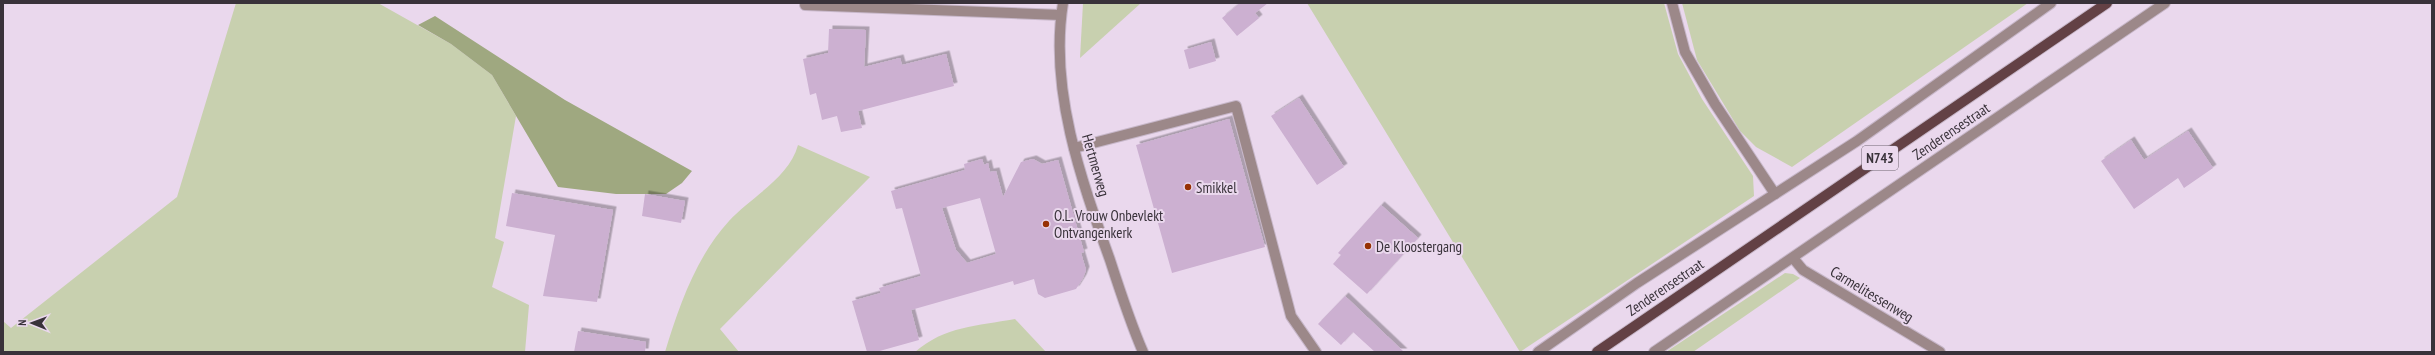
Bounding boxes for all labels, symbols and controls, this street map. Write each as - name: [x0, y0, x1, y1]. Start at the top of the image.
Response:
- street label: Zenderensestraat: [1909, 98, 1993, 164]
- street label: Hertmerweg: [1078, 132, 1114, 198]
- road number: N743: [1862, 146, 1898, 170]
- place label: Smikkel: [1196, 178, 1237, 197]
- marker: Smikkel: [1183, 182, 1193, 192]
- place label: O.L. Vrouw Onbevlekt Ontvangenkerk: [1054, 206, 1163, 242]
- marker: O.L. Vrouw Onbevlekt Ontvangenkerk: [1041, 219, 1051, 229]
- place label: De Kloostergang: [1376, 237, 1462, 256]
- marker: De Kloostergang: [1363, 241, 1373, 251]
- street label: Zenderensestraat: [1623, 254, 1707, 320]
- street label: Carmelitessenweg: [1827, 262, 1917, 326]
- north arrow: [12, 303, 52, 343]
- text: N: [15, 320, 29, 326]

